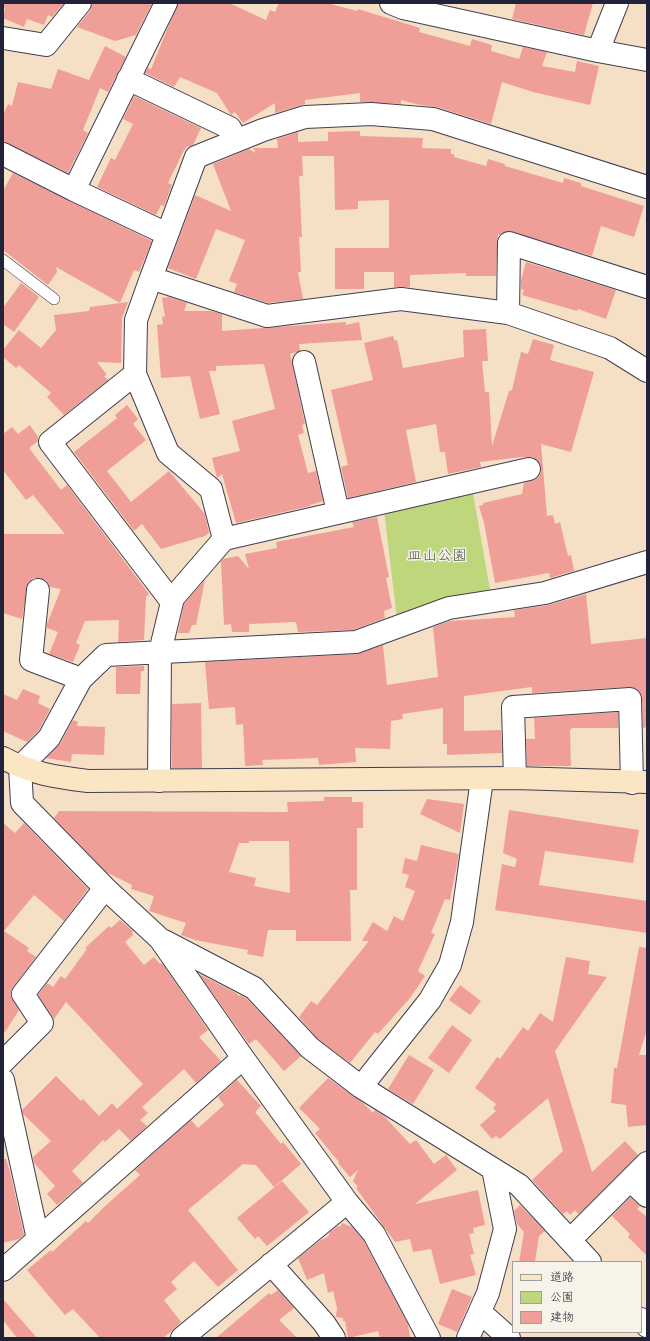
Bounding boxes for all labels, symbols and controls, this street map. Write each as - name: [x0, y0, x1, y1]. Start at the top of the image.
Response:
- park label: 皿山公園: [407, 549, 467, 567]
- legend: [512, 1261, 642, 1333]
- text: 道路: [550, 1270, 574, 1287]
- text: 公園: [550, 1290, 574, 1307]
- text: 建物: [550, 1310, 574, 1327]

